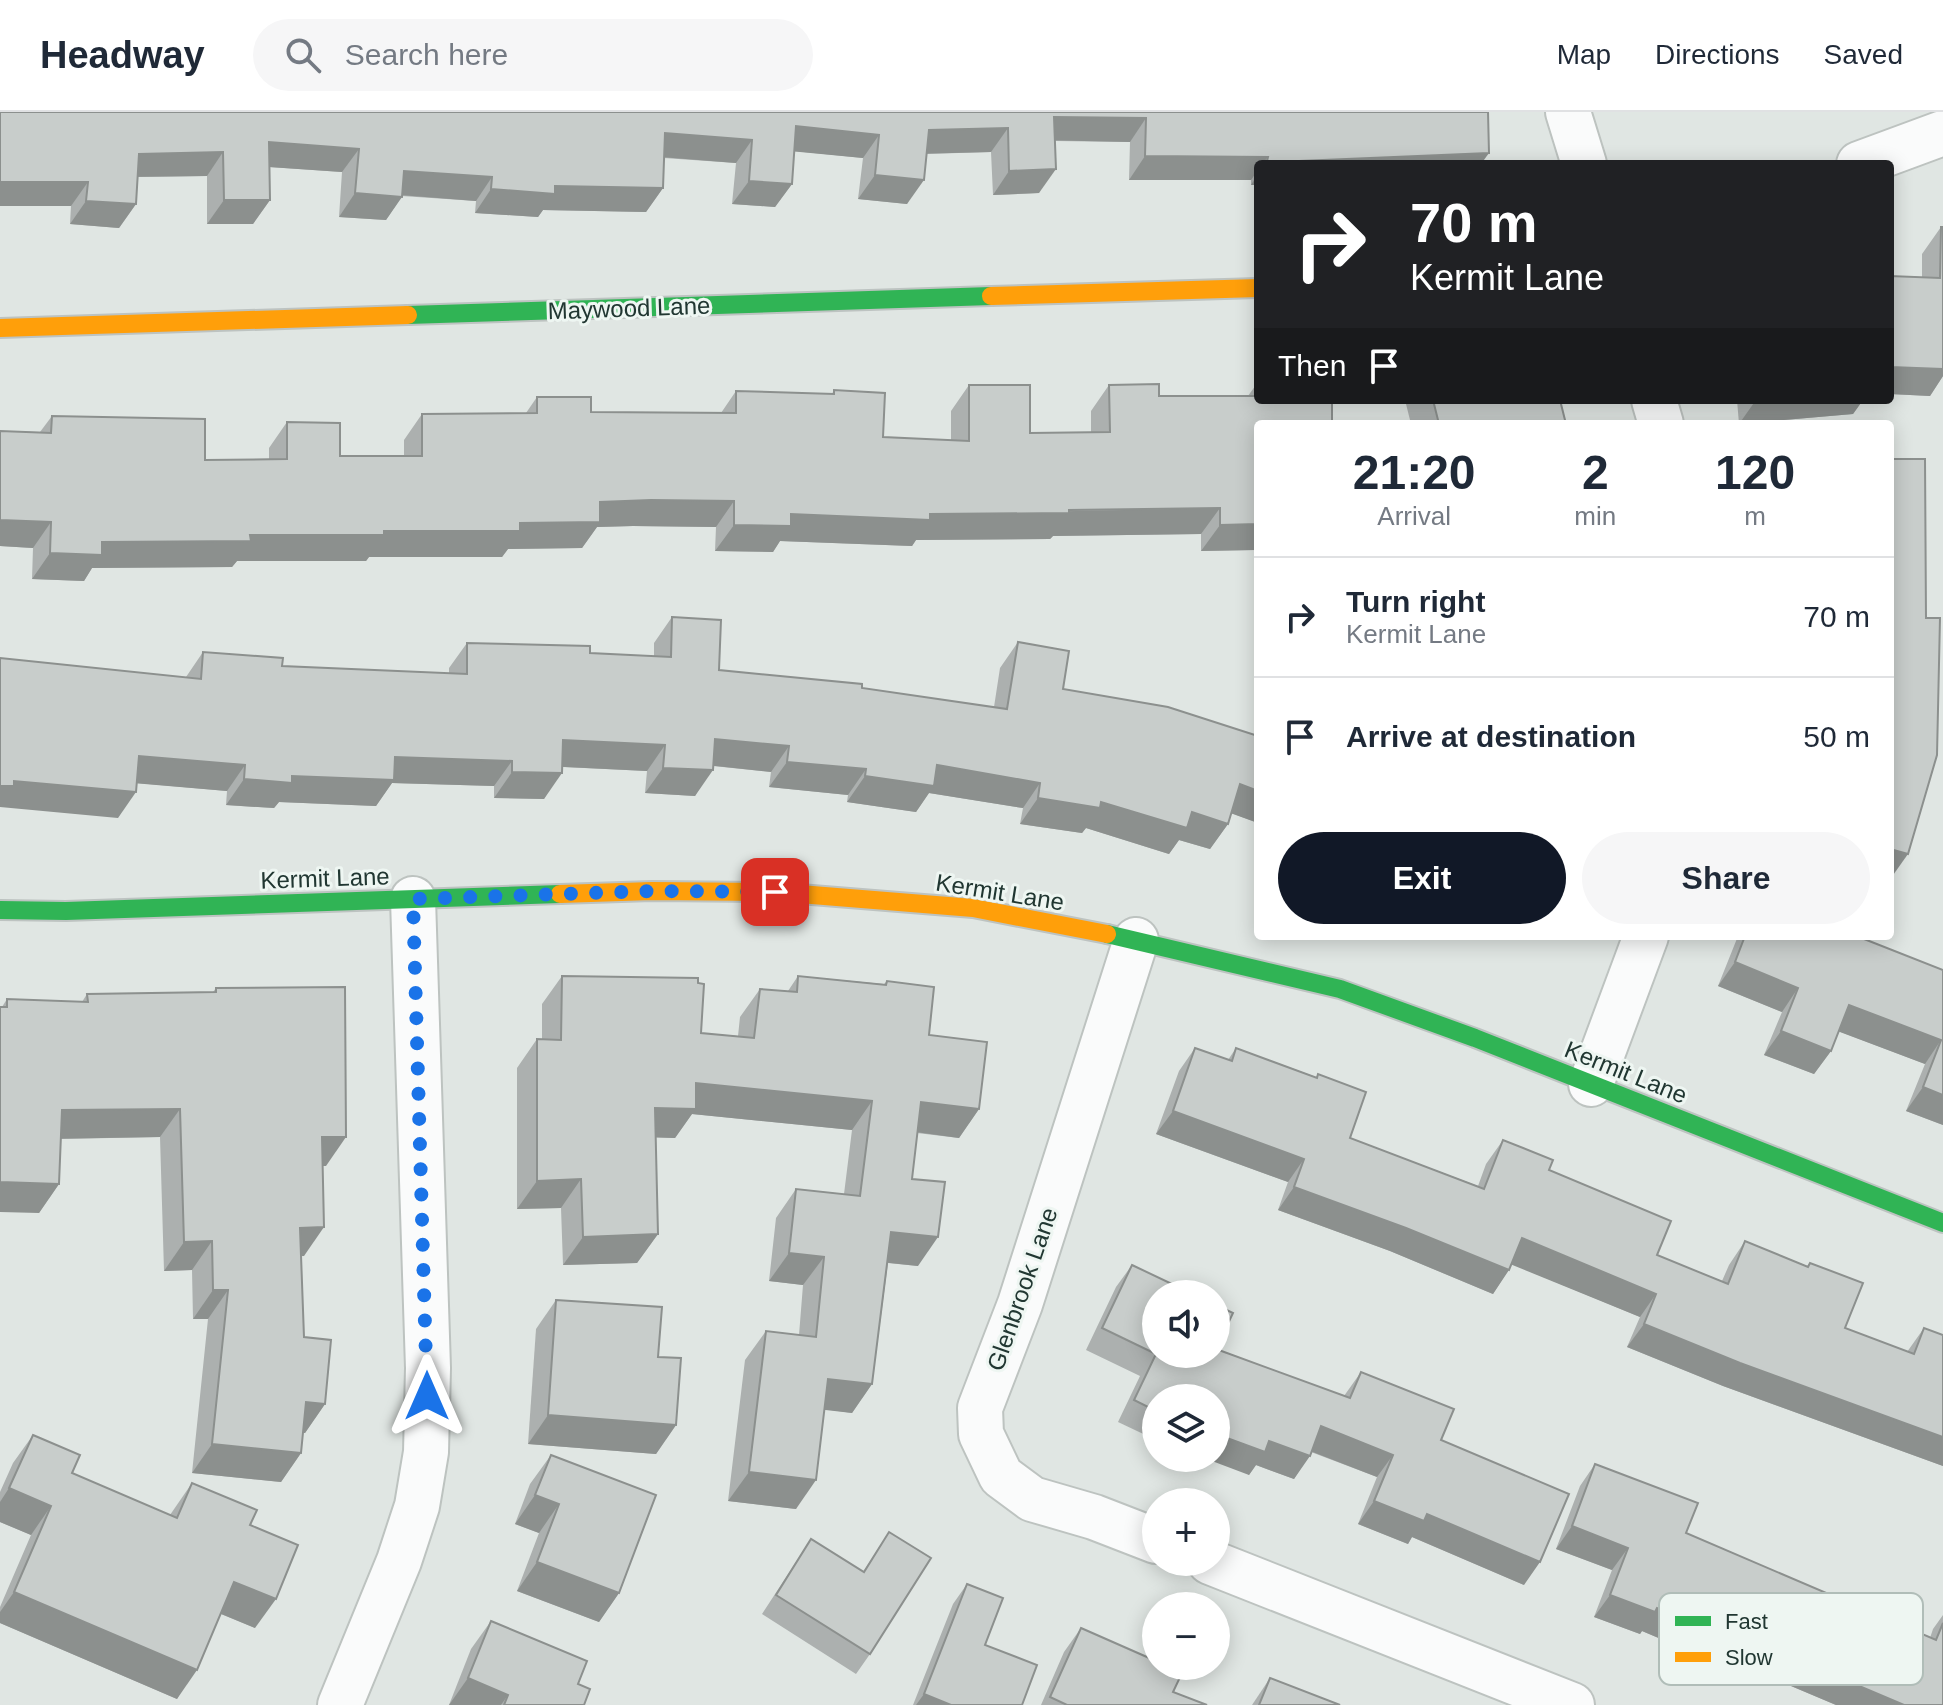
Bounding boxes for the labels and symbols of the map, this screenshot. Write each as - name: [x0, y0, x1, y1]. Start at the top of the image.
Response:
- street label: Maywood Lane: [547, 292, 711, 324]
- pin: [741, 858, 809, 926]
- street label: Kermit Lane: [260, 862, 390, 894]
- street label: Kermit Lane: [934, 869, 1066, 915]
- street label: Kermit Lane: [1561, 1035, 1691, 1109]
- street label: Glenbrook Lane: [981, 1204, 1063, 1374]
- position arrow: [385, 1354, 469, 1438]
- legend: [1659, 1593, 1923, 1685]
- text: Fast: [1725, 1609, 1768, 1634]
- text: Slow: [1725, 1645, 1773, 1670]

